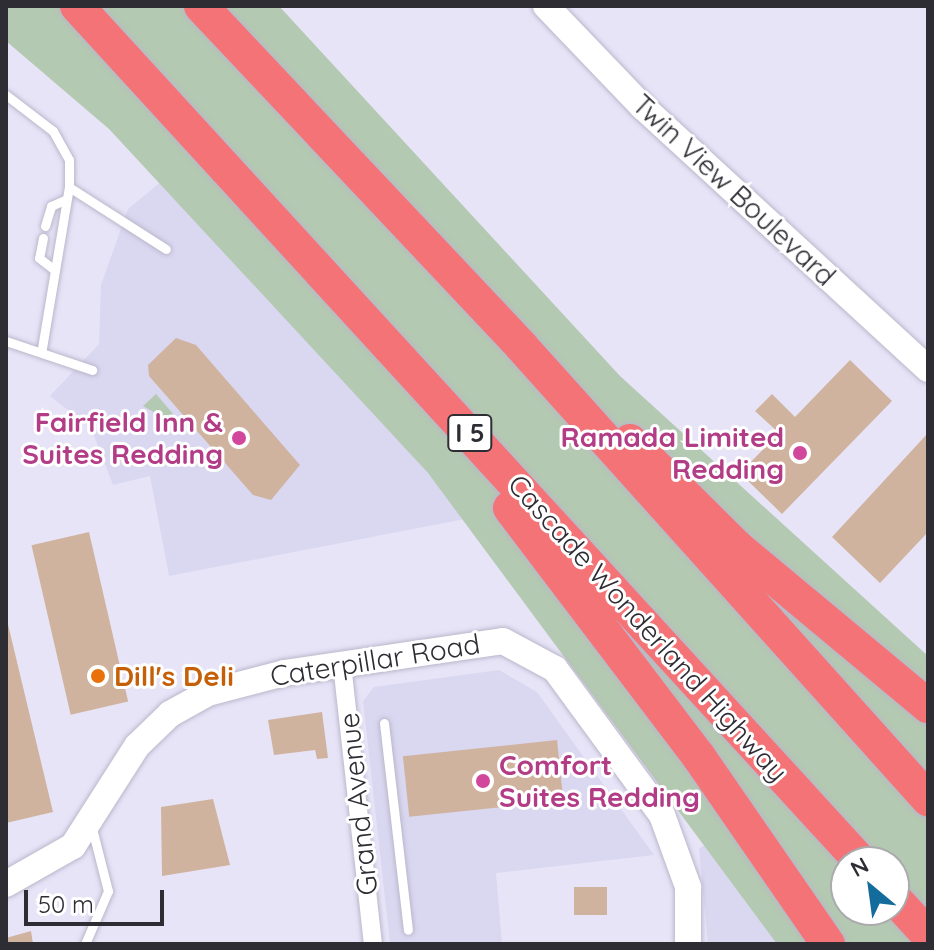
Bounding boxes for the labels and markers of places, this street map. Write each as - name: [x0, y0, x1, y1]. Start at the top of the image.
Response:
- place label: Fairfield Inn & Suites Redding: [22, 405, 223, 471]
- place label: Ramada Limited Redding: [560, 420, 784, 486]
- marker: Fairfield Inn & Suites Redding: [230, 429, 248, 447]
- marker: Ramada Limited Redding: [791, 444, 809, 462]
- place label: Dill's Deli: [114, 659, 234, 693]
- marker: Dill's Deli: [89, 667, 107, 685]
- place label: Comfort Suites Redding: [499, 748, 700, 814]
- marker: Comfort Suites Redding: [474, 772, 492, 790]

